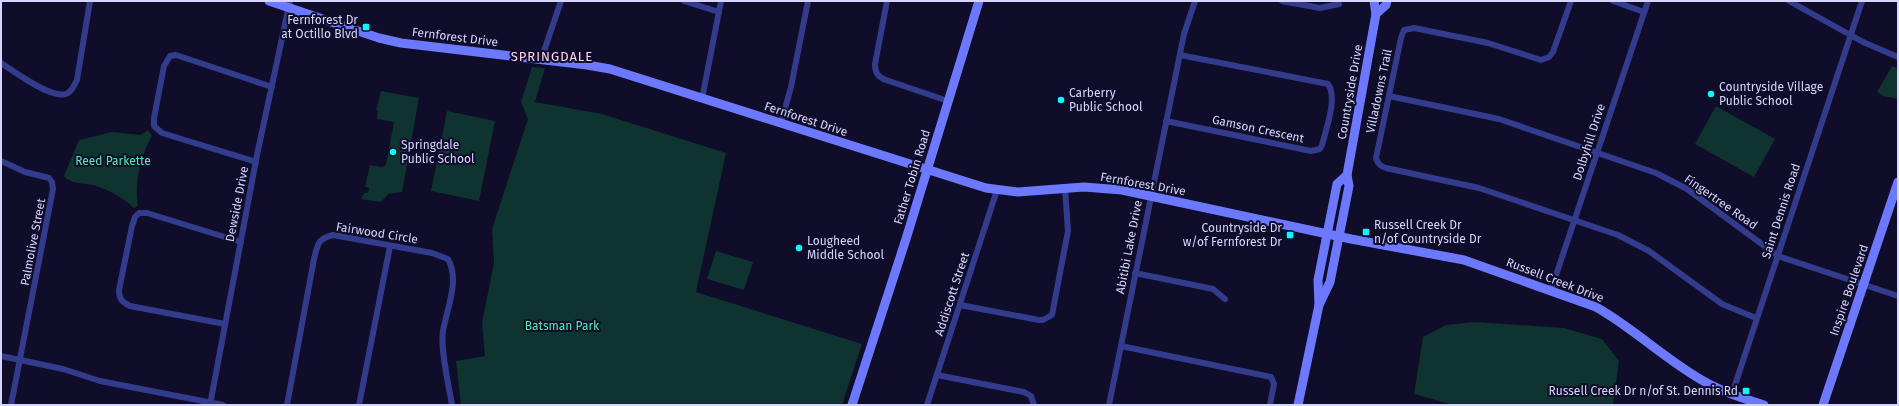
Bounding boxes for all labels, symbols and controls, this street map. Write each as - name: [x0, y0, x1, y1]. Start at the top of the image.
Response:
- place label: Fernforest Dr at Octillo Blvd: [281, 13, 358, 41]
- marker: Fernforest Dr at Octillo Blvd: [361, 22, 371, 32]
- street label: Fernforest Drive: [411, 25, 499, 49]
- street label: Countryside Drive: [1335, 43, 1365, 141]
- street label: Villadowns Trail: [1363, 47, 1395, 134]
- district label: SPRINGDALE: [511, 49, 593, 64]
- place label: Countryside Village Public School: [1719, 80, 1823, 108]
- place label: Carberry Public School: [1069, 86, 1143, 114]
- marker: Countryside Village Public School: [1706, 89, 1716, 99]
- marker: Carberry Public School: [1056, 95, 1066, 105]
- street label: Fernforest Drive: [763, 99, 849, 139]
- street label: Dolbyhill Drive: [1570, 102, 1608, 182]
- street label: Gamson Crescent: [1211, 112, 1306, 146]
- street label: Father Tobin Road: [891, 128, 933, 226]
- place label: Springdale Public School: [401, 138, 475, 166]
- marker: Springdale Public School: [388, 147, 398, 157]
- park label: Reed Parkette: [75, 154, 151, 168]
- street label: Saint Dennis Road: [1759, 162, 1803, 260]
- street label: Dewside Drive: [223, 165, 251, 243]
- street label: Fernforest Drive: [1099, 170, 1187, 198]
- street label: Fingertree Road: [1682, 172, 1760, 232]
- street label: Palmolive Street: [18, 197, 48, 287]
- street label: Abitibi Lake Drive: [1113, 199, 1145, 295]
- place label: Russell Creek Dr n/of Countryside Dr: [1374, 218, 1482, 246]
- street label: Fairwood Circle: [335, 220, 419, 246]
- place label: Countryside Dr w/of Fernforest Dr: [1183, 221, 1282, 249]
- marker: Russell Creek Dr n/of Countryside Dr: [1361, 227, 1371, 237]
- marker: Countryside Dr w/of Fernforest Dr: [1285, 230, 1295, 240]
- place label: Lougheed Middle School: [807, 234, 885, 262]
- marker: Lougheed Middle School: [794, 243, 804, 253]
- street label: Inspire Boulevard: [1827, 243, 1871, 337]
- street label: Addiscott Street: [932, 250, 972, 338]
- street label: Russell Creek Drive: [1504, 255, 1606, 305]
- park label: Batsman Park: [525, 319, 600, 333]
- place label: Russell Creek Dr n/of St. Dennis Rd: [1549, 384, 1738, 398]
- marker: Russell Creek Dr n/of St. Dennis Rd: [1741, 386, 1751, 396]

